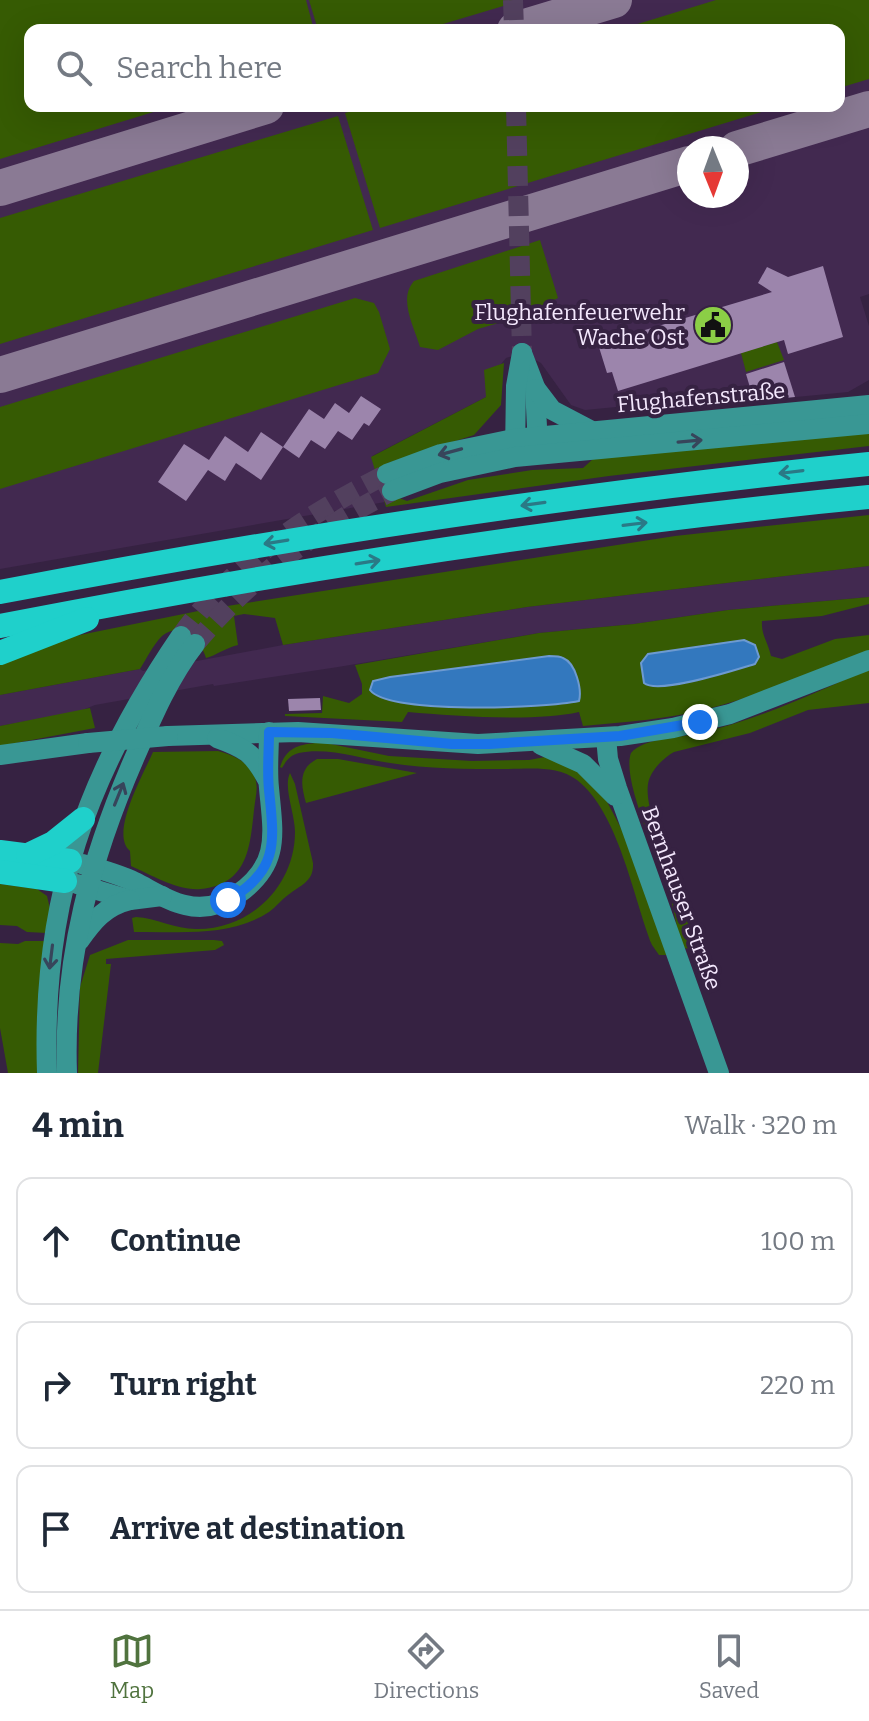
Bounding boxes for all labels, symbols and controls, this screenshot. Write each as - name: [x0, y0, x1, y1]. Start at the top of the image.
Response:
- search box: [24, 24, 845, 112]
- icon: search: [52, 46, 96, 90]
- text: Search here: [116, 50, 283, 86]
- north arrow: [677, 136, 749, 208]
- place label: Flughafenfeuerwehr Wache Ost: [474, 299, 685, 351]
- public building icon: Flughafenfeuerwehr Wache Ost: [692, 304, 734, 346]
- street label: Flughafenstraße: [616, 377, 786, 418]
- one-way arrow: [676, 433, 703, 448]
- one-way arrow: [437, 446, 463, 461]
- one-way arrow: [779, 464, 805, 479]
- one-way arrow: [521, 497, 547, 512]
- one-way arrow: [622, 516, 647, 531]
- one-way arrow: [264, 536, 289, 551]
- one-way arrow: [355, 554, 380, 569]
- route end: [682, 704, 718, 740]
- one-way arrow: [112, 782, 127, 807]
- street label: Bernhauser Straße: [636, 803, 727, 994]
- route start: [210, 882, 246, 918]
- one-way arrow: [44, 944, 59, 970]
- text: 4 min: [32, 1105, 124, 1146]
- text: Walk · 320 m: [685, 1110, 837, 1141]
- icon: ahead: [34, 1219, 78, 1263]
- text: Continue: [110, 1223, 241, 1259]
- text: 100 m: [761, 1226, 835, 1257]
- icon: right: [34, 1363, 78, 1407]
- text: Turn right: [110, 1367, 257, 1403]
- text: 220 m: [760, 1370, 835, 1401]
- icon: arrive: [34, 1507, 78, 1551]
- text: Arrive at destination: [110, 1511, 405, 1547]
- tab: Map: [110, 1629, 154, 1704]
- tab: Directions: [374, 1629, 479, 1704]
- tab: Saved: [699, 1629, 759, 1704]

